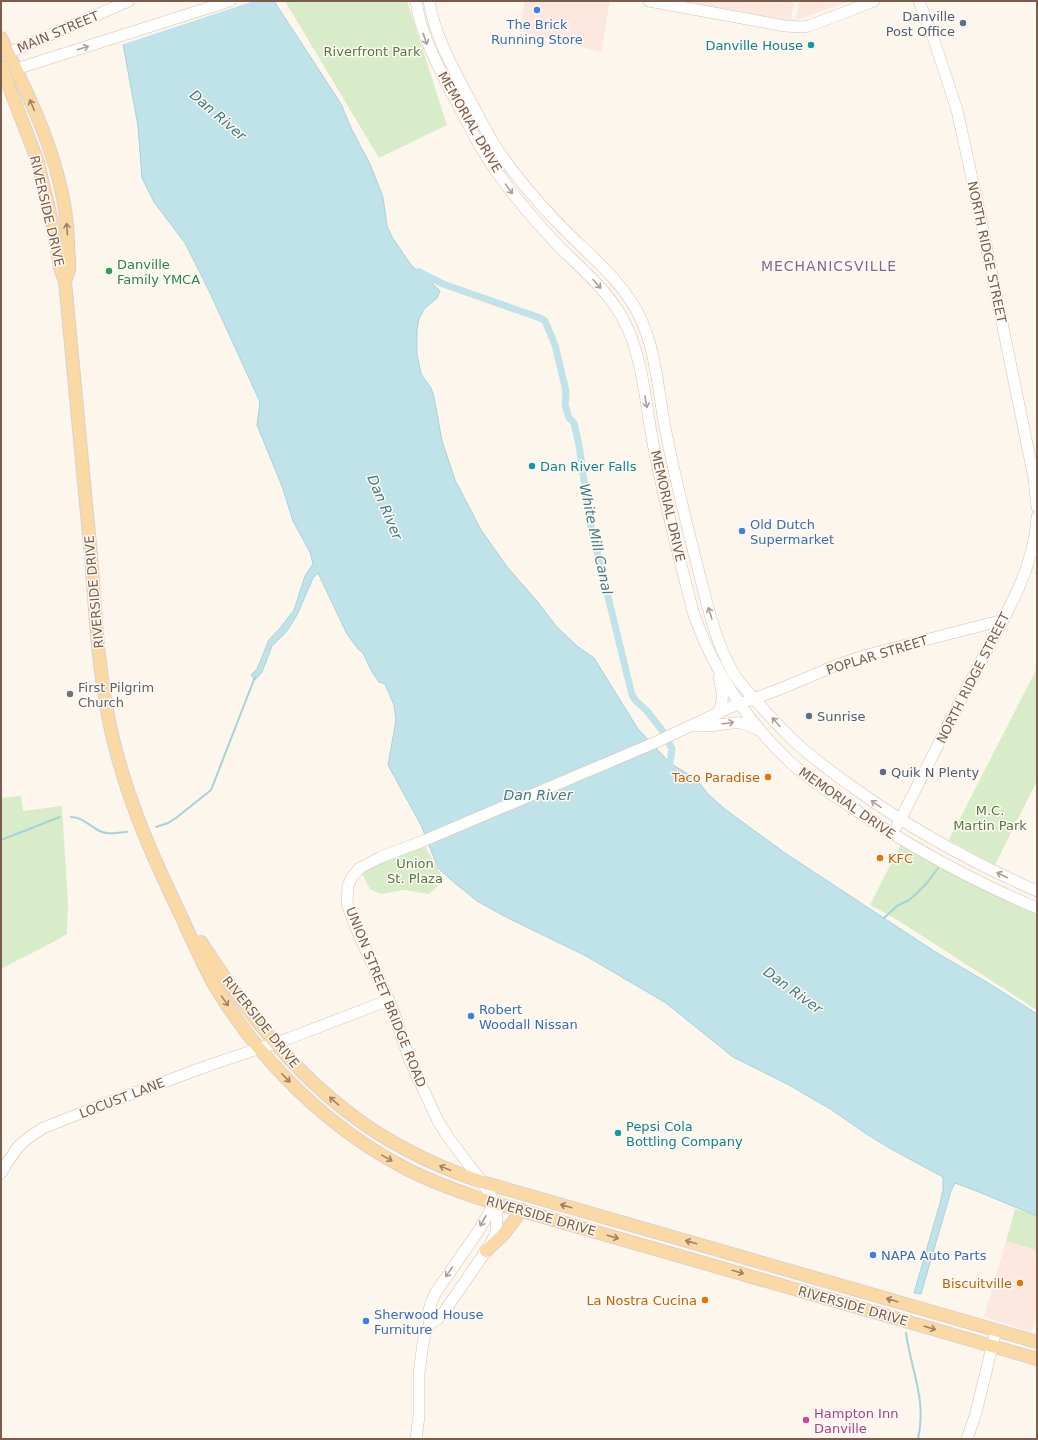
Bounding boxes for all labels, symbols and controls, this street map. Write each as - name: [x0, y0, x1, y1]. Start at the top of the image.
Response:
- marker: The Brick Running Store: [532, 5, 542, 15]
- street label: MAIN STREET: [15, 8, 101, 56]
- place label: Danville Post Office: [886, 9, 955, 39]
- place label: The Brick Running Store: [491, 17, 583, 47]
- marker: Danville Post Office: [958, 18, 968, 28]
- one-way arrow: [422, 32, 430, 44]
- place label: Danville House: [705, 38, 803, 53]
- marker: Danville House: [806, 40, 816, 50]
- one-way arrow: [77, 44, 90, 51]
- park label: Riverfront Park: [324, 44, 421, 59]
- street label: MEMORIAL DRIVE: [435, 69, 505, 175]
- water label: Dan River: [187, 86, 250, 144]
- one-way arrow: [27, 99, 35, 111]
- street label: RIVERSIDE DRIVE: [27, 154, 67, 268]
- street label: NORTH RIDGE STREET: [965, 180, 1009, 324]
- one-way arrow: [505, 183, 513, 194]
- one-way arrow: [64, 223, 71, 236]
- place label: Danville Family YMCA: [117, 257, 200, 287]
- district label: MECHANICSVILLE: [761, 258, 897, 274]
- marker: Danville Family YMCA: [104, 266, 114, 276]
- one-way arrow: [592, 279, 602, 289]
- one-way arrow: [642, 395, 650, 408]
- street label: MEMORIAL DRIVE: [648, 449, 688, 563]
- place label: Dan River Falls: [540, 459, 637, 474]
- marker: Dan River Falls: [527, 461, 537, 471]
- water label: Dan River: [364, 472, 406, 543]
- water label: White Mill Canal: [576, 482, 616, 596]
- place label: Old Dutch Supermarket: [750, 517, 834, 547]
- marker: Old Dutch Supermarket: [737, 526, 747, 536]
- street label: RIVERSIDE DRIVE: [82, 535, 106, 649]
- one-way arrow: [706, 606, 713, 619]
- street label: NORTH RIDGE STREET: [933, 610, 1013, 746]
- street label: POPLAR STREET: [825, 632, 930, 678]
- place label: First Pilgrim Church: [78, 680, 154, 710]
- marker: First Pilgrim Church: [65, 689, 75, 699]
- place label: Sunrise: [817, 709, 865, 724]
- marker: Sunrise: [804, 711, 814, 721]
- one-way arrow: [771, 717, 780, 727]
- one-way arrow: [722, 719, 735, 727]
- street label: MEMORIAL DRIVE: [796, 764, 898, 842]
- place label: Quik N Plenty: [891, 765, 979, 780]
- marker: Quik N Plenty: [878, 767, 888, 777]
- place label: Taco Paradise: [671, 770, 760, 785]
- marker: Taco Paradise: [763, 772, 773, 782]
- water label: Dan River: [504, 787, 574, 803]
- one-way arrow: [871, 800, 882, 808]
- park label: M.C. Martin Park: [953, 803, 1027, 833]
- place label: KFC: [888, 851, 913, 866]
- marker: KFC: [875, 853, 885, 863]
- park label: Union St. Plaza: [387, 856, 443, 886]
- one-way arrow: [996, 871, 1008, 878]
- street label: UNION STREET BRIDGE ROAD: [343, 905, 429, 1089]
- water label: Dan River: [760, 963, 827, 1017]
- street label: RIVERSIDE DRIVE: [219, 973, 303, 1071]
- one-way arrow: [222, 995, 230, 1007]
- place label: Robert Woodall Nissan: [479, 1002, 578, 1032]
- marker: Robert Woodall Nissan: [466, 1011, 476, 1021]
- one-way arrow: [281, 1073, 291, 1083]
- street label: LOCUST LANE: [77, 1075, 167, 1121]
- one-way arrow: [329, 1097, 340, 1106]
- place label: Pepsi Cola Bottling Company: [626, 1119, 743, 1149]
- marker: Pepsi Cola Bottling Company: [613, 1128, 623, 1138]
- one-way arrow: [381, 1155, 393, 1163]
- one-way arrow: [440, 1164, 452, 1172]
- street label: RIVERSIDE DRIVE: [484, 1193, 598, 1239]
- one-way arrow: [560, 1202, 573, 1209]
- one-way arrow: [479, 1215, 487, 1227]
- one-way arrow: [606, 1233, 619, 1241]
- one-way arrow: [685, 1238, 698, 1245]
- place label: NAPA Auto Parts: [881, 1248, 987, 1263]
- marker: NAPA Auto Parts: [868, 1250, 878, 1260]
- one-way arrow: [445, 1267, 453, 1278]
- one-way arrow: [731, 1269, 744, 1276]
- place label: Biscuitville: [942, 1276, 1012, 1291]
- marker: Biscuitville: [1015, 1278, 1025, 1288]
- street label: RIVERSIDE DRIVE: [796, 1283, 910, 1329]
- place label: La Nostra Cucina: [586, 1293, 697, 1308]
- marker: La Nostra Cucina: [700, 1295, 710, 1305]
- one-way arrow: [886, 1296, 899, 1303]
- place label: Sherwood House Furniture: [374, 1307, 484, 1337]
- marker: Sherwood House Furniture: [361, 1316, 371, 1326]
- one-way arrow: [923, 1325, 936, 1332]
- place label: Hampton Inn Danville: [814, 1406, 898, 1436]
- marker: Hampton Inn Danville: [801, 1415, 811, 1425]

